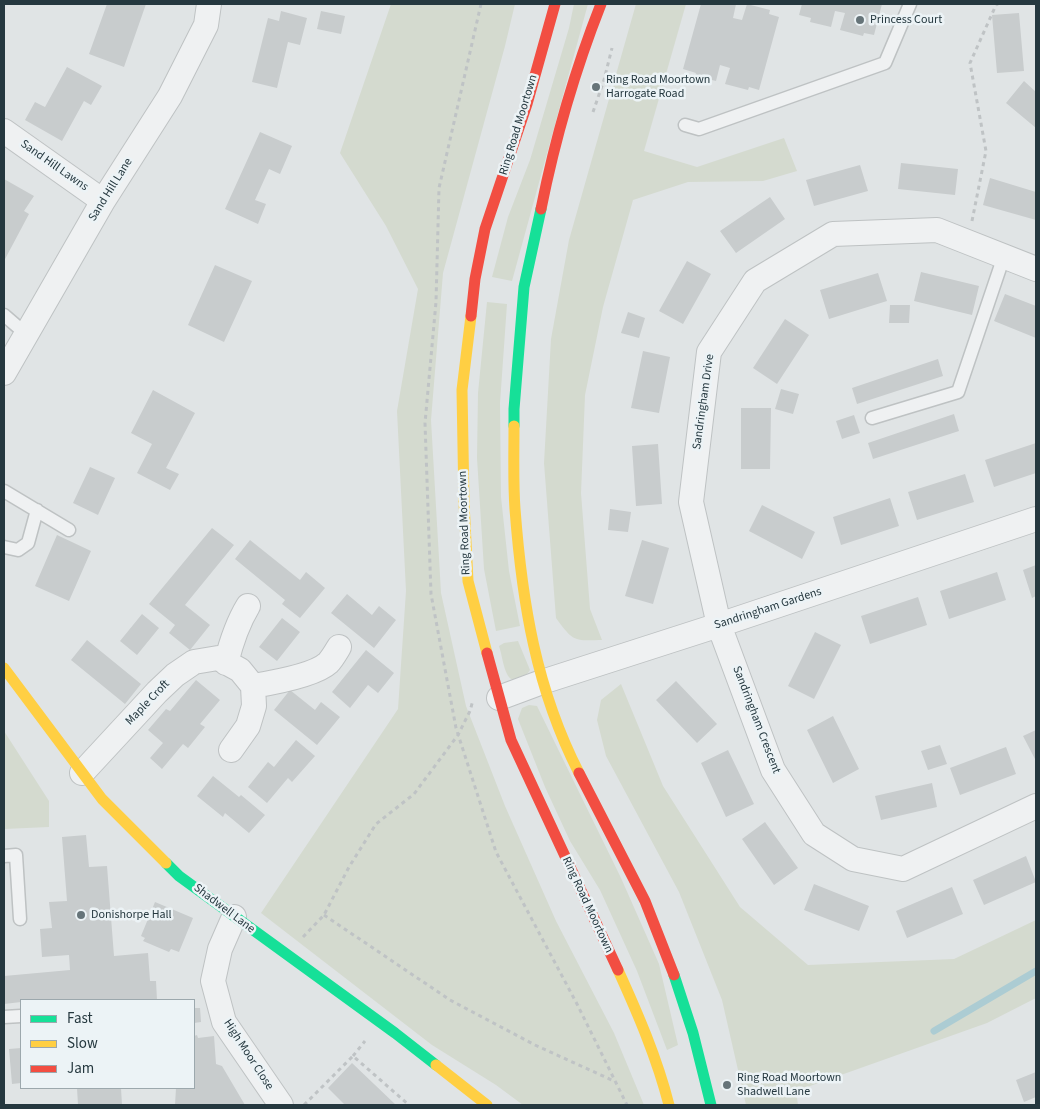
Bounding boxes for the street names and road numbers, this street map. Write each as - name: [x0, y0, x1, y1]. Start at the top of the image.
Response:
- street label: Ring Road Moortown: [497, 73, 541, 177]
- street label: Sand Hill Lawns: [17, 137, 91, 195]
- street label: Sand Hill Lane: [86, 156, 136, 224]
- street label: Sandringham Drive: [690, 353, 718, 451]
- street label: Ring Road Moortown: [456, 471, 474, 575]
- street label: Sandringham Gardens: [713, 585, 823, 633]
- street label: Sandringham Crescent: [729, 664, 783, 776]
- street label: Maple Croft: [123, 677, 173, 729]
- street label: Ring Road Moortown: [558, 855, 616, 955]
- street label: Shadwell Lane: [190, 881, 258, 937]
- street label: High Moor Close: [220, 1017, 276, 1093]

